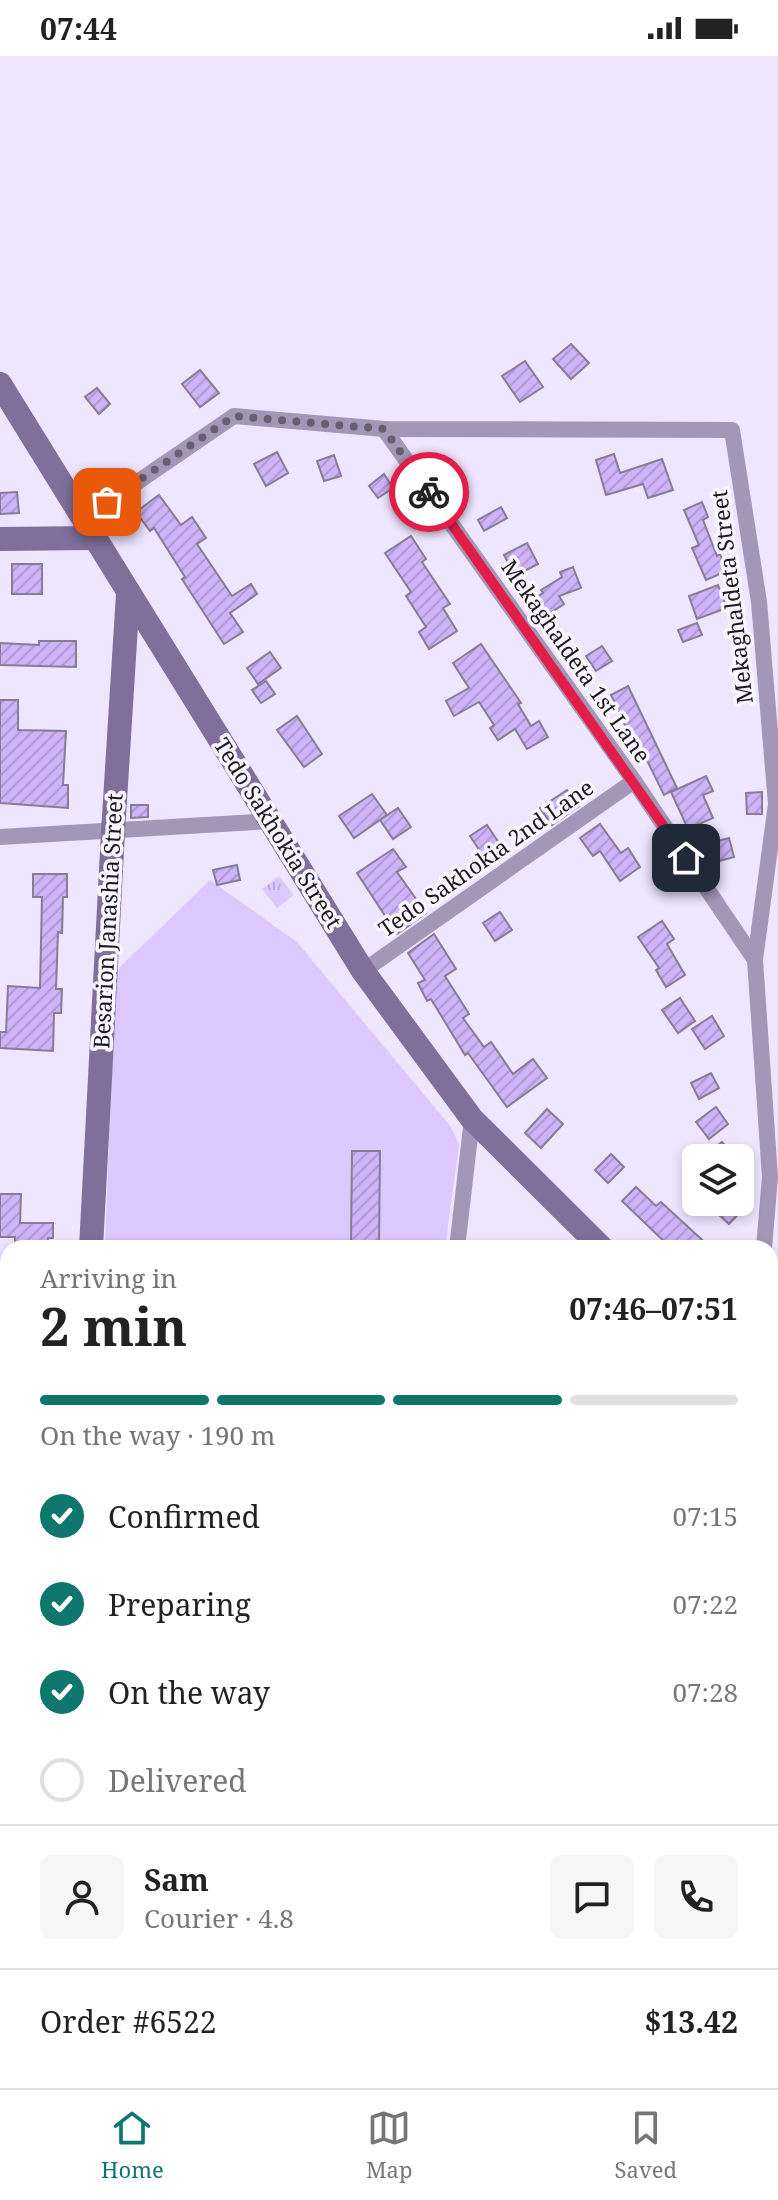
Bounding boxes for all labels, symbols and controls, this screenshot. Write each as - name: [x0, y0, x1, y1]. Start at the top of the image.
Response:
- text: 07:44: [40, 8, 117, 49]
- courier: [389, 452, 469, 532]
- pin: [73, 468, 141, 536]
- icon: bike: [407, 470, 451, 514]
- icon: bag: [85, 480, 129, 524]
- street label: Mekaghaldeta Street: [703, 488, 759, 706]
- street label: Mekaghaldeta 1st Lane: [495, 553, 658, 768]
- street label: Tedo Sakhokia Street: [208, 732, 350, 934]
- street label: Tedo Sakhokia 2nd Lane: [372, 772, 599, 943]
- street label: Besarion Janashia Street: [85, 792, 129, 1049]
- pin: [652, 824, 720, 892]
- icon: home: [664, 836, 708, 880]
- map controls: [682, 1144, 754, 1216]
- button: layers: [682, 1144, 754, 1216]
- text: Arriving in: [40, 1260, 177, 1296]
- text: 07:46–07:51: [569, 1288, 738, 1329]
- text: 2 min: [40, 1290, 187, 1361]
- text: On the way · 190 m: [40, 1417, 275, 1453]
- icon: check: [40, 1494, 84, 1538]
- text: Confirmed: [108, 1496, 260, 1537]
- text: 07:15: [672, 1498, 738, 1534]
- icon: check: [40, 1582, 84, 1626]
- text: Preparing: [108, 1584, 251, 1625]
- text: 07:22: [672, 1586, 738, 1622]
- icon: check: [40, 1670, 84, 1714]
- text: On the way: [108, 1672, 270, 1713]
- text: 07:28: [672, 1674, 738, 1710]
- text: Delivered: [108, 1760, 247, 1801]
- button: person: [40, 1855, 124, 1939]
- button: chat: [550, 1855, 634, 1939]
- button: phone: [654, 1855, 738, 1939]
- text: Sam: [144, 1859, 209, 1900]
- text: Courier · 4.8: [144, 1900, 294, 1936]
- text: Order #6522: [40, 2001, 217, 2042]
- text: $13.42: [644, 2001, 738, 2042]
- tab: Home: [101, 2106, 164, 2184]
- tab: Map: [366, 2106, 412, 2184]
- tab: Saved: [615, 2106, 677, 2184]

